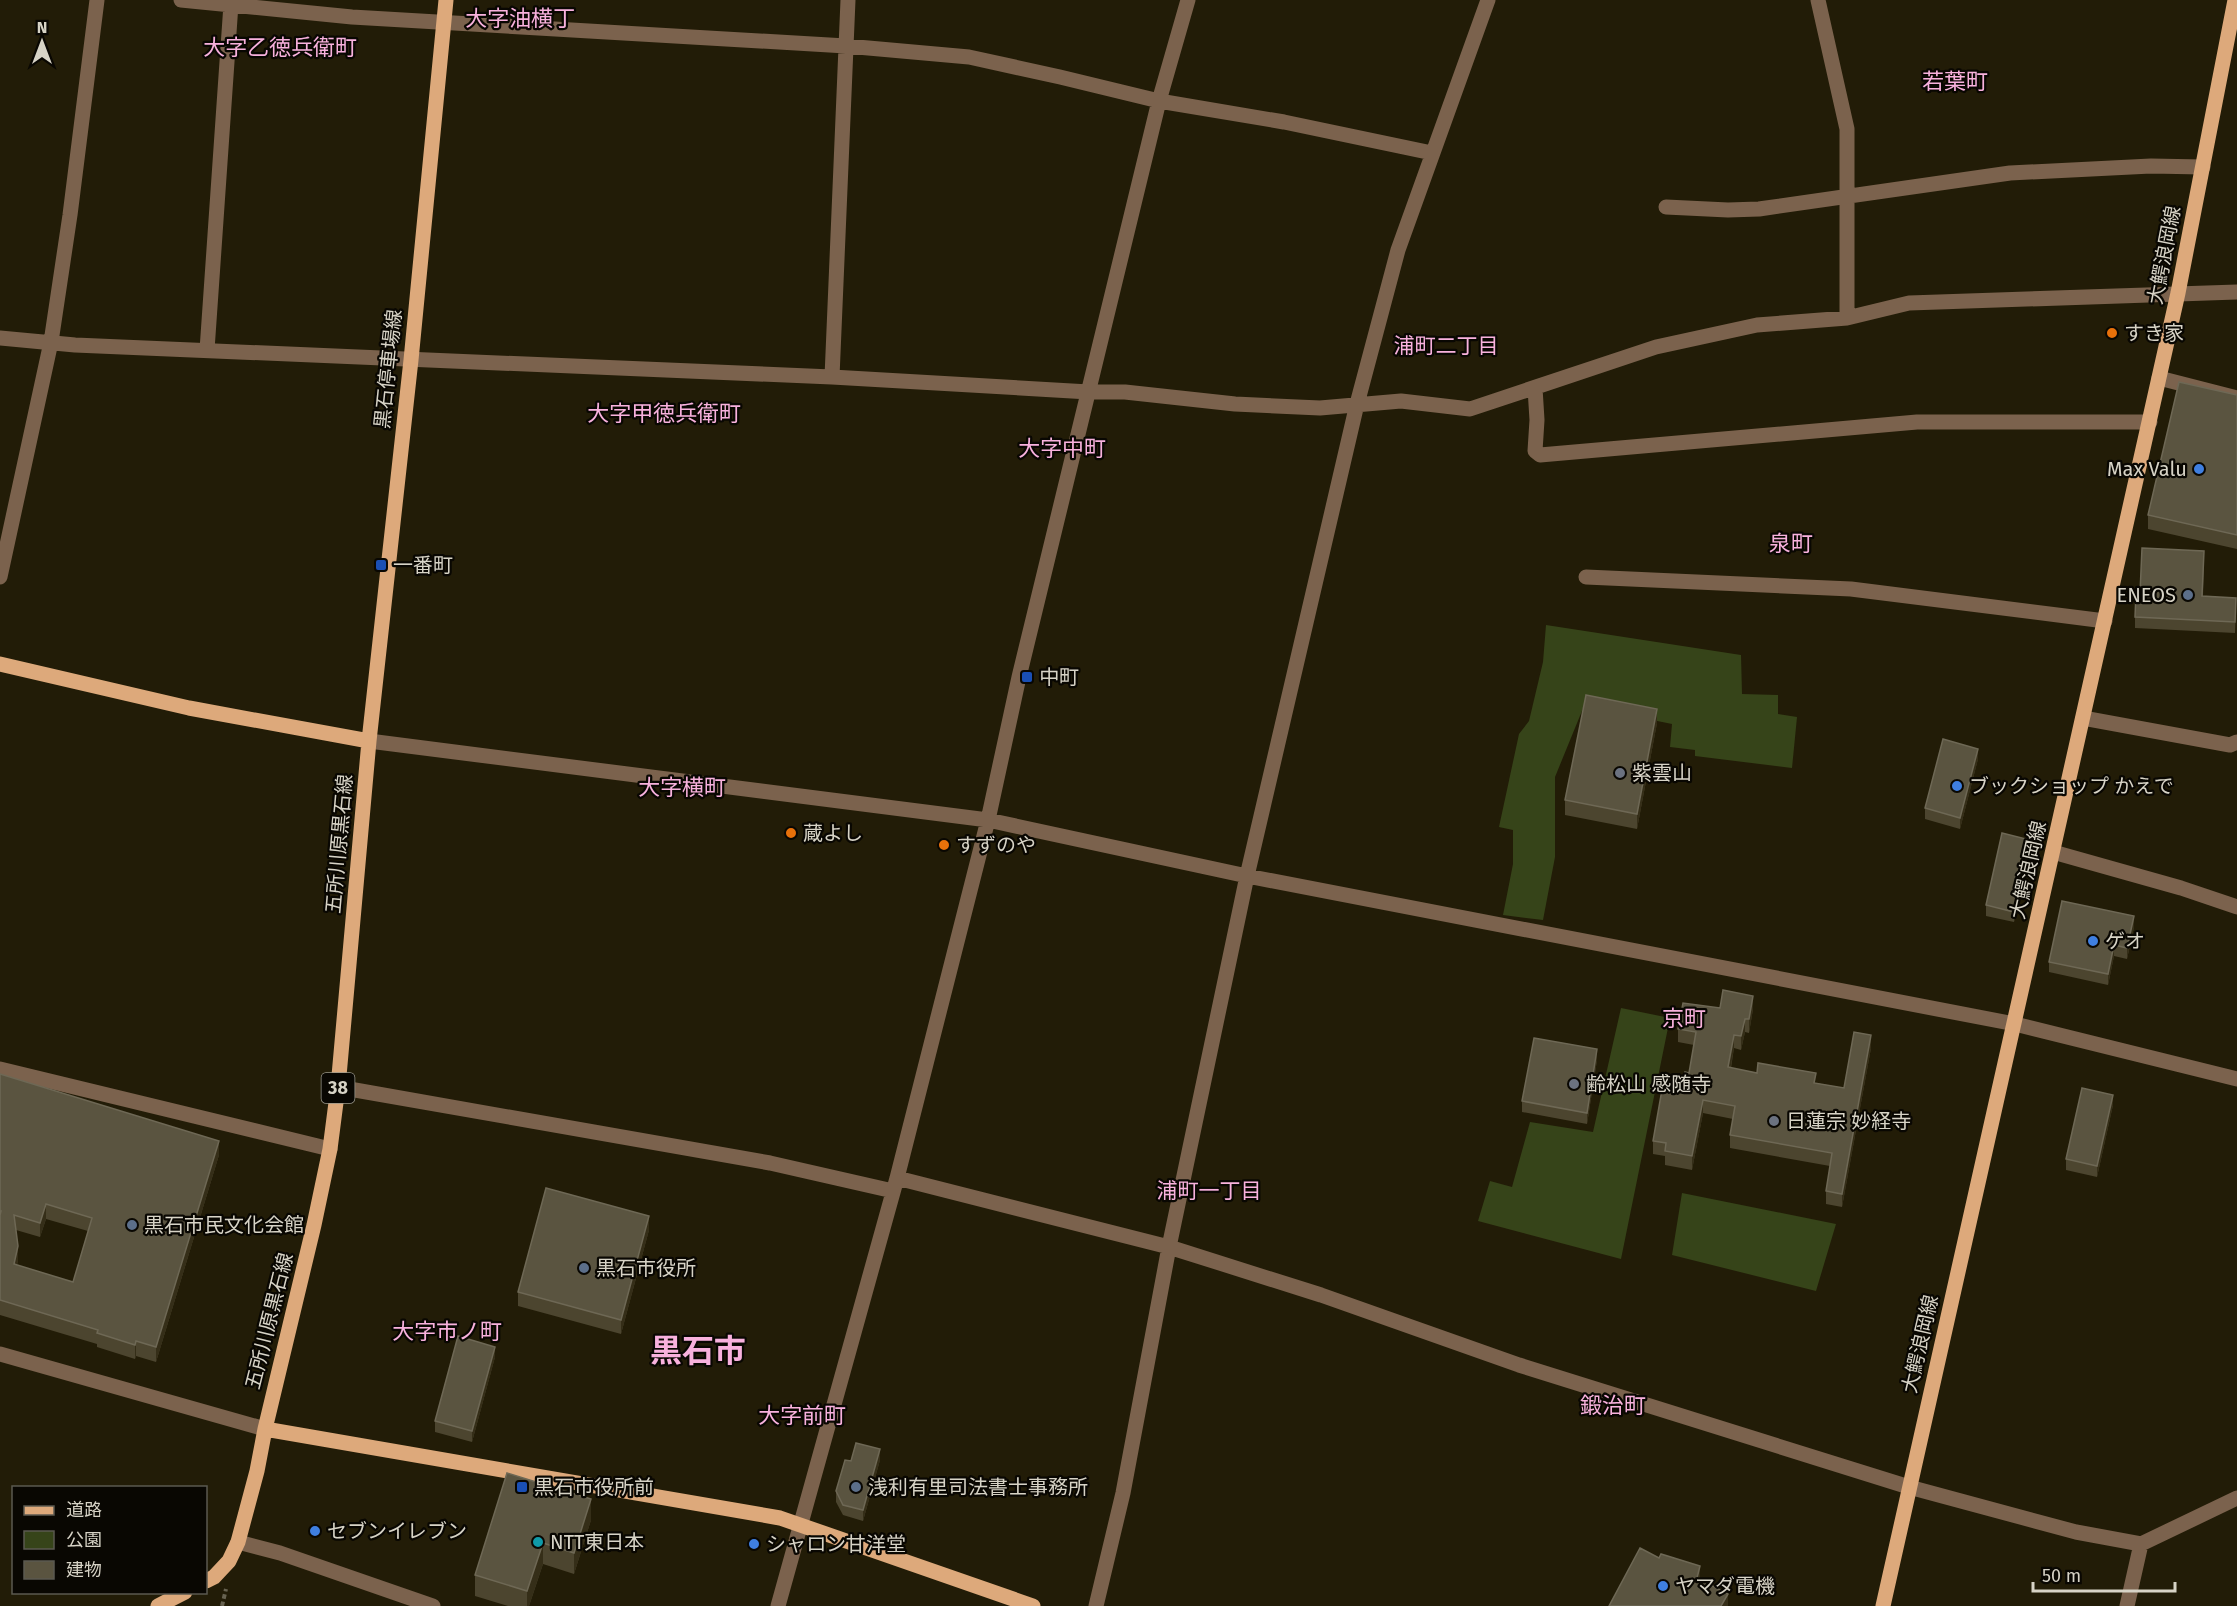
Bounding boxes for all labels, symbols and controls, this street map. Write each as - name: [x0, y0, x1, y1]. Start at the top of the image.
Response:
- district label: 大字油横丁: [465, 5, 575, 32]
- north arrow: [12, 12, 72, 72]
- text: N: [37, 18, 47, 37]
- district label: 大字乙徳兵衛町: [203, 34, 357, 61]
- district label: 若葉町: [1922, 68, 1988, 95]
- street label: 大鰐浪岡線: [2143, 204, 2185, 306]
- street label: 黒石停車場線: [370, 308, 406, 430]
- place label: すき家: [2124, 321, 2184, 345]
- marker: すき家: [2105, 326, 2119, 340]
- district label: 浦町二丁目: [1394, 333, 1499, 359]
- district label: 大字甲徳兵衛町: [587, 400, 741, 427]
- district label: 大字中町: [1018, 435, 1106, 462]
- place label: Max Valu: [2107, 457, 2187, 481]
- marker: Max Valu: [2192, 462, 2206, 476]
- district label: 泉町: [1769, 530, 1813, 557]
- place label: 一番町: [393, 553, 453, 577]
- marker: 一番町: [374, 558, 388, 572]
- place label: ENEOS: [2116, 583, 2176, 607]
- marker: ENEOS: [2181, 588, 2195, 602]
- place label: 中町: [1039, 665, 1079, 689]
- marker: 中町: [1020, 670, 1034, 684]
- place label: 紫雲山: [1632, 761, 1692, 785]
- marker: 紫雲山: [1613, 766, 1627, 780]
- street label: 五所川原黒石線: [321, 773, 357, 915]
- district label: 大字横町: [638, 774, 726, 801]
- place label: ブックショップ かえで: [1969, 774, 2174, 798]
- marker: ブックショップ かえで: [1950, 779, 1964, 793]
- street label: 大鰐浪岡線: [2005, 819, 2051, 921]
- place label: 蔵よし: [803, 821, 863, 845]
- marker: 蔵よし: [784, 826, 798, 840]
- place label: すずのや: [956, 833, 1036, 857]
- marker: すずのや: [937, 838, 951, 852]
- place label: ゲオ: [2105, 929, 2145, 953]
- marker: ゲオ: [2086, 934, 2100, 948]
- district label: 京町: [1662, 1005, 1706, 1032]
- place label: 齢松山 感随寺: [1586, 1072, 1711, 1096]
- road number: 38: [322, 1073, 354, 1103]
- marker: 齢松山 感随寺: [1567, 1077, 1581, 1091]
- place label: 日蓮宗 妙経寺: [1786, 1109, 1911, 1133]
- marker: 日蓮宗 妙経寺: [1767, 1114, 1781, 1128]
- district label: 浦町一丁目: [1157, 1178, 1262, 1204]
- place label: 黒石市民文化会館: [144, 1213, 304, 1237]
- marker: 黒石市民文化会館: [125, 1218, 139, 1232]
- street label: 五所川原黒石線: [240, 1250, 298, 1392]
- place label: 黒石市役所: [596, 1256, 696, 1280]
- marker: 黒石市役所: [577, 1261, 591, 1275]
- street label: 大鰐浪岡線: [1897, 1293, 1943, 1395]
- district label: 大字市ノ町: [392, 1318, 502, 1345]
- district label: 黒石市: [650, 1332, 746, 1370]
- district label: 鍛治町: [1580, 1392, 1646, 1419]
- district label: 大字前町: [758, 1402, 846, 1429]
- place label: 黒石市役所前: [534, 1475, 654, 1499]
- place label: 浅利有里司法書士事務所: [868, 1475, 1088, 1499]
- marker: 黒石市役所前: [515, 1480, 529, 1494]
- marker: 浅利有里司法書士事務所: [849, 1480, 863, 1494]
- legend: [12, 1486, 207, 1594]
- text: 道路: [66, 1499, 102, 1521]
- place label: セブンイレブン: [327, 1519, 467, 1543]
- marker: セブンイレブン: [308, 1524, 322, 1538]
- text: 公園: [66, 1529, 102, 1551]
- place label: NTT東日本: [550, 1530, 644, 1554]
- place label: シャロン甘洋堂: [766, 1532, 906, 1556]
- marker: NTT東日本: [531, 1535, 545, 1549]
- marker: シャロン甘洋堂: [747, 1537, 761, 1551]
- scale bar: [2033, 1555, 2176, 1593]
- text: 建物: [66, 1559, 102, 1581]
- text: 50 m: [2042, 1565, 2081, 1587]
- place label: ヤマダ電機: [1675, 1574, 1775, 1598]
- marker: ヤマダ電機: [1656, 1579, 1670, 1593]

